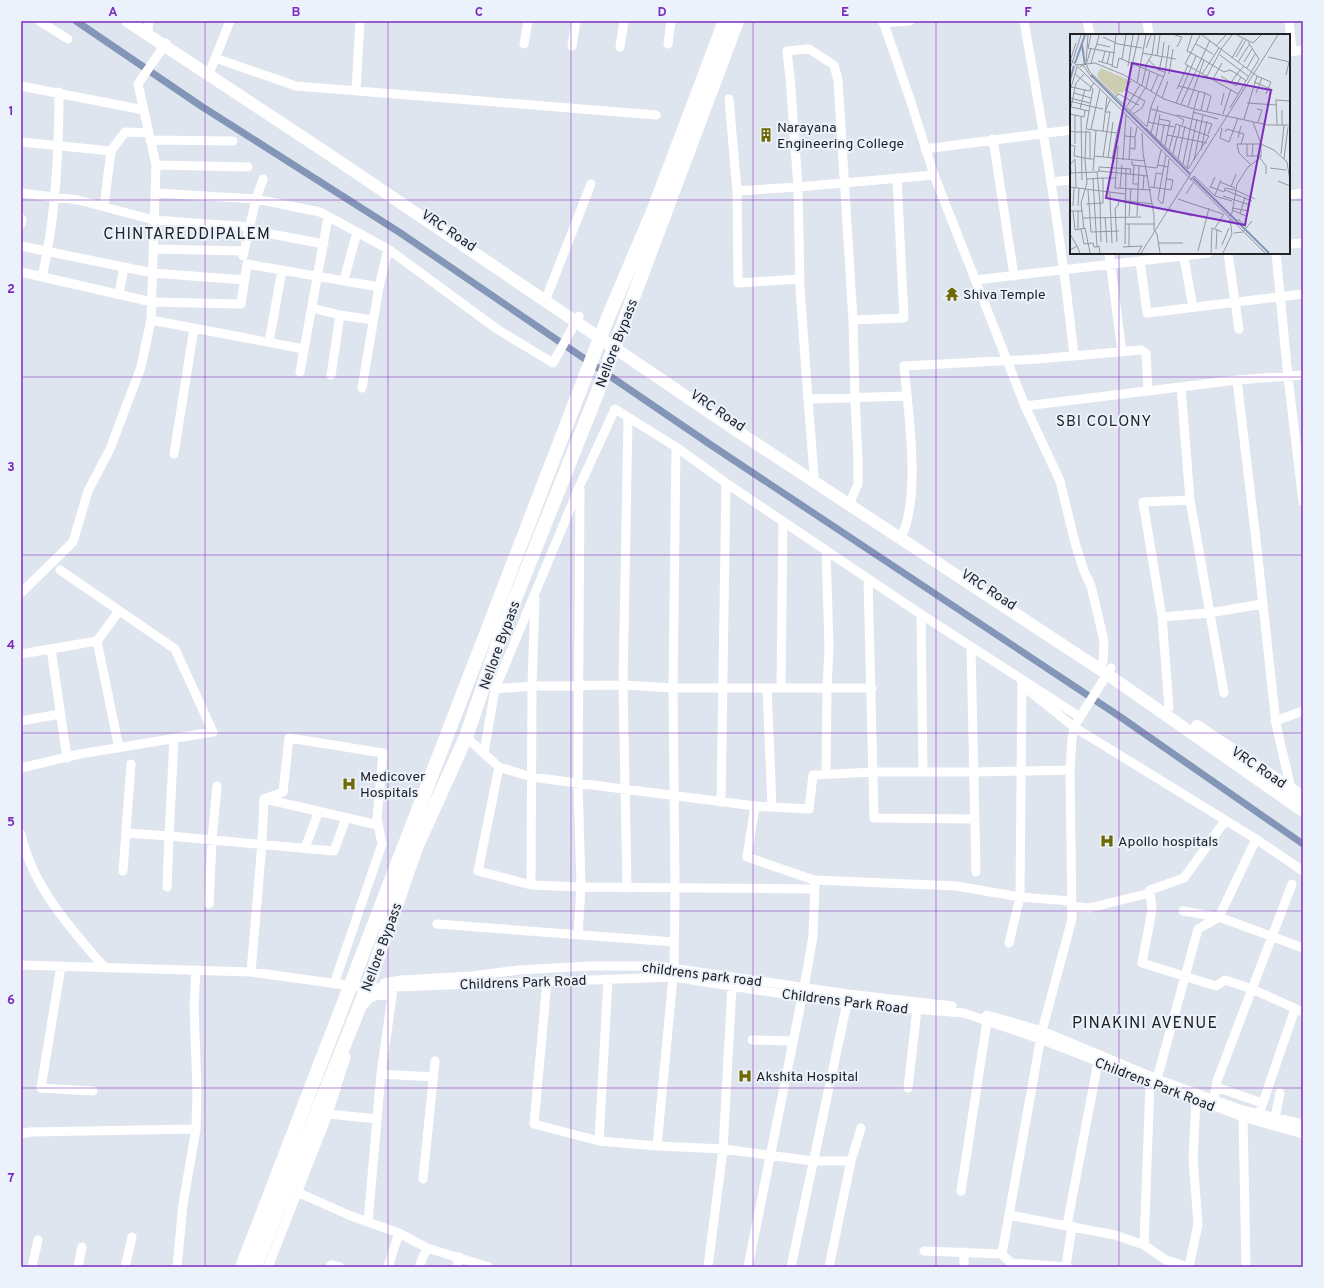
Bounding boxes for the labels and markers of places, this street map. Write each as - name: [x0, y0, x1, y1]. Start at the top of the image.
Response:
- place label: Narayana Engineering College: [777, 120, 904, 153]
- building icon: Narayana Engineering College: [758, 127, 774, 143]
- temple icon: Shiva Temple: [944, 286, 960, 302]
- place label: Shiva Temple: [963, 287, 1046, 304]
- place label: Medicover Hospitals: [360, 769, 426, 802]
- hospital icon: Medicover Hospitals: [341, 776, 357, 792]
- hospital icon: Apollo hospitals: [1099, 833, 1115, 849]
- place label: Apollo hospitals: [1118, 834, 1218, 851]
- hospital icon: Akshita Hospital: [737, 1068, 753, 1084]
- place label: Akshita Hospital: [756, 1069, 858, 1086]

